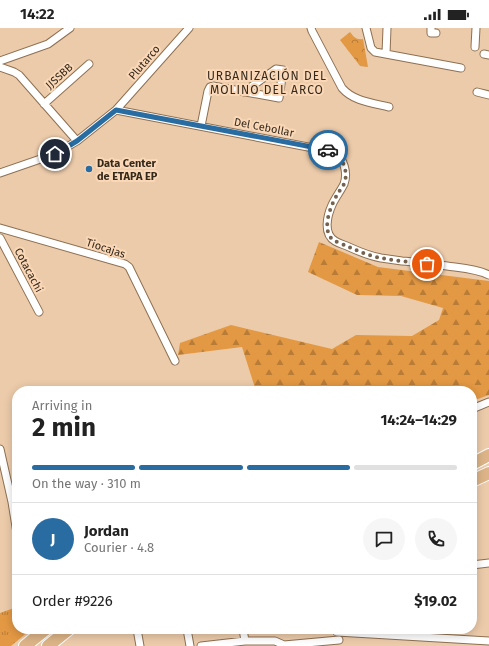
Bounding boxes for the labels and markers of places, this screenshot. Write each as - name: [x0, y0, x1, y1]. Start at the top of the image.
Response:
- pin: [38, 137, 72, 171]
- place label: Data Center de ETAPA EP: [97, 157, 158, 183]
- marker: Data Center de ETAPA EP: [84, 164, 94, 174]
- pin: [410, 247, 444, 281]

